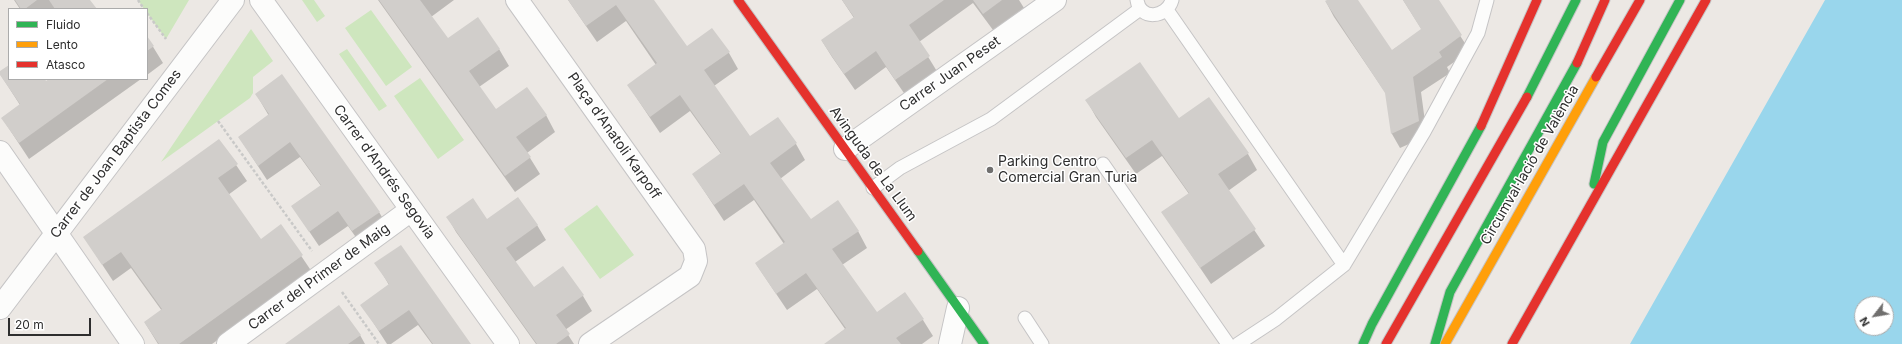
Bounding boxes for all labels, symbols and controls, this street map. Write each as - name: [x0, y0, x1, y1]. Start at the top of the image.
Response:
- legend: [8, 8, 148, 80]
- text: Fluido: [46, 17, 81, 32]
- street label: Carrer Juan Peset: [896, 33, 1004, 115]
- text: Lento: [46, 37, 78, 52]
- text: Atasco: [46, 57, 85, 72]
- street label: Carrer de Joan Baptista Comes: [47, 66, 185, 242]
- street label: Plaça d'Anatoli Karpoff: [564, 69, 664, 203]
- street label: Circumval·lació de València: [1477, 82, 1583, 248]
- street label: Carrer d'Andrés Segovia: [330, 102, 438, 242]
- street label: Avinguda de La Llum: [826, 103, 920, 225]
- place label: Parking Centro Comercial Gran Turia: [998, 154, 1137, 186]
- marker: Parking Centro Comercial Gran Turia: [985, 165, 995, 175]
- street label: Carrer del Primer de Maig: [245, 220, 393, 334]
- north arrow: [1854, 296, 1894, 336]
- scale bar: [10, 310, 93, 336]
- text: N: [1856, 314, 1873, 329]
- text: 20 m: [15, 317, 44, 332]

